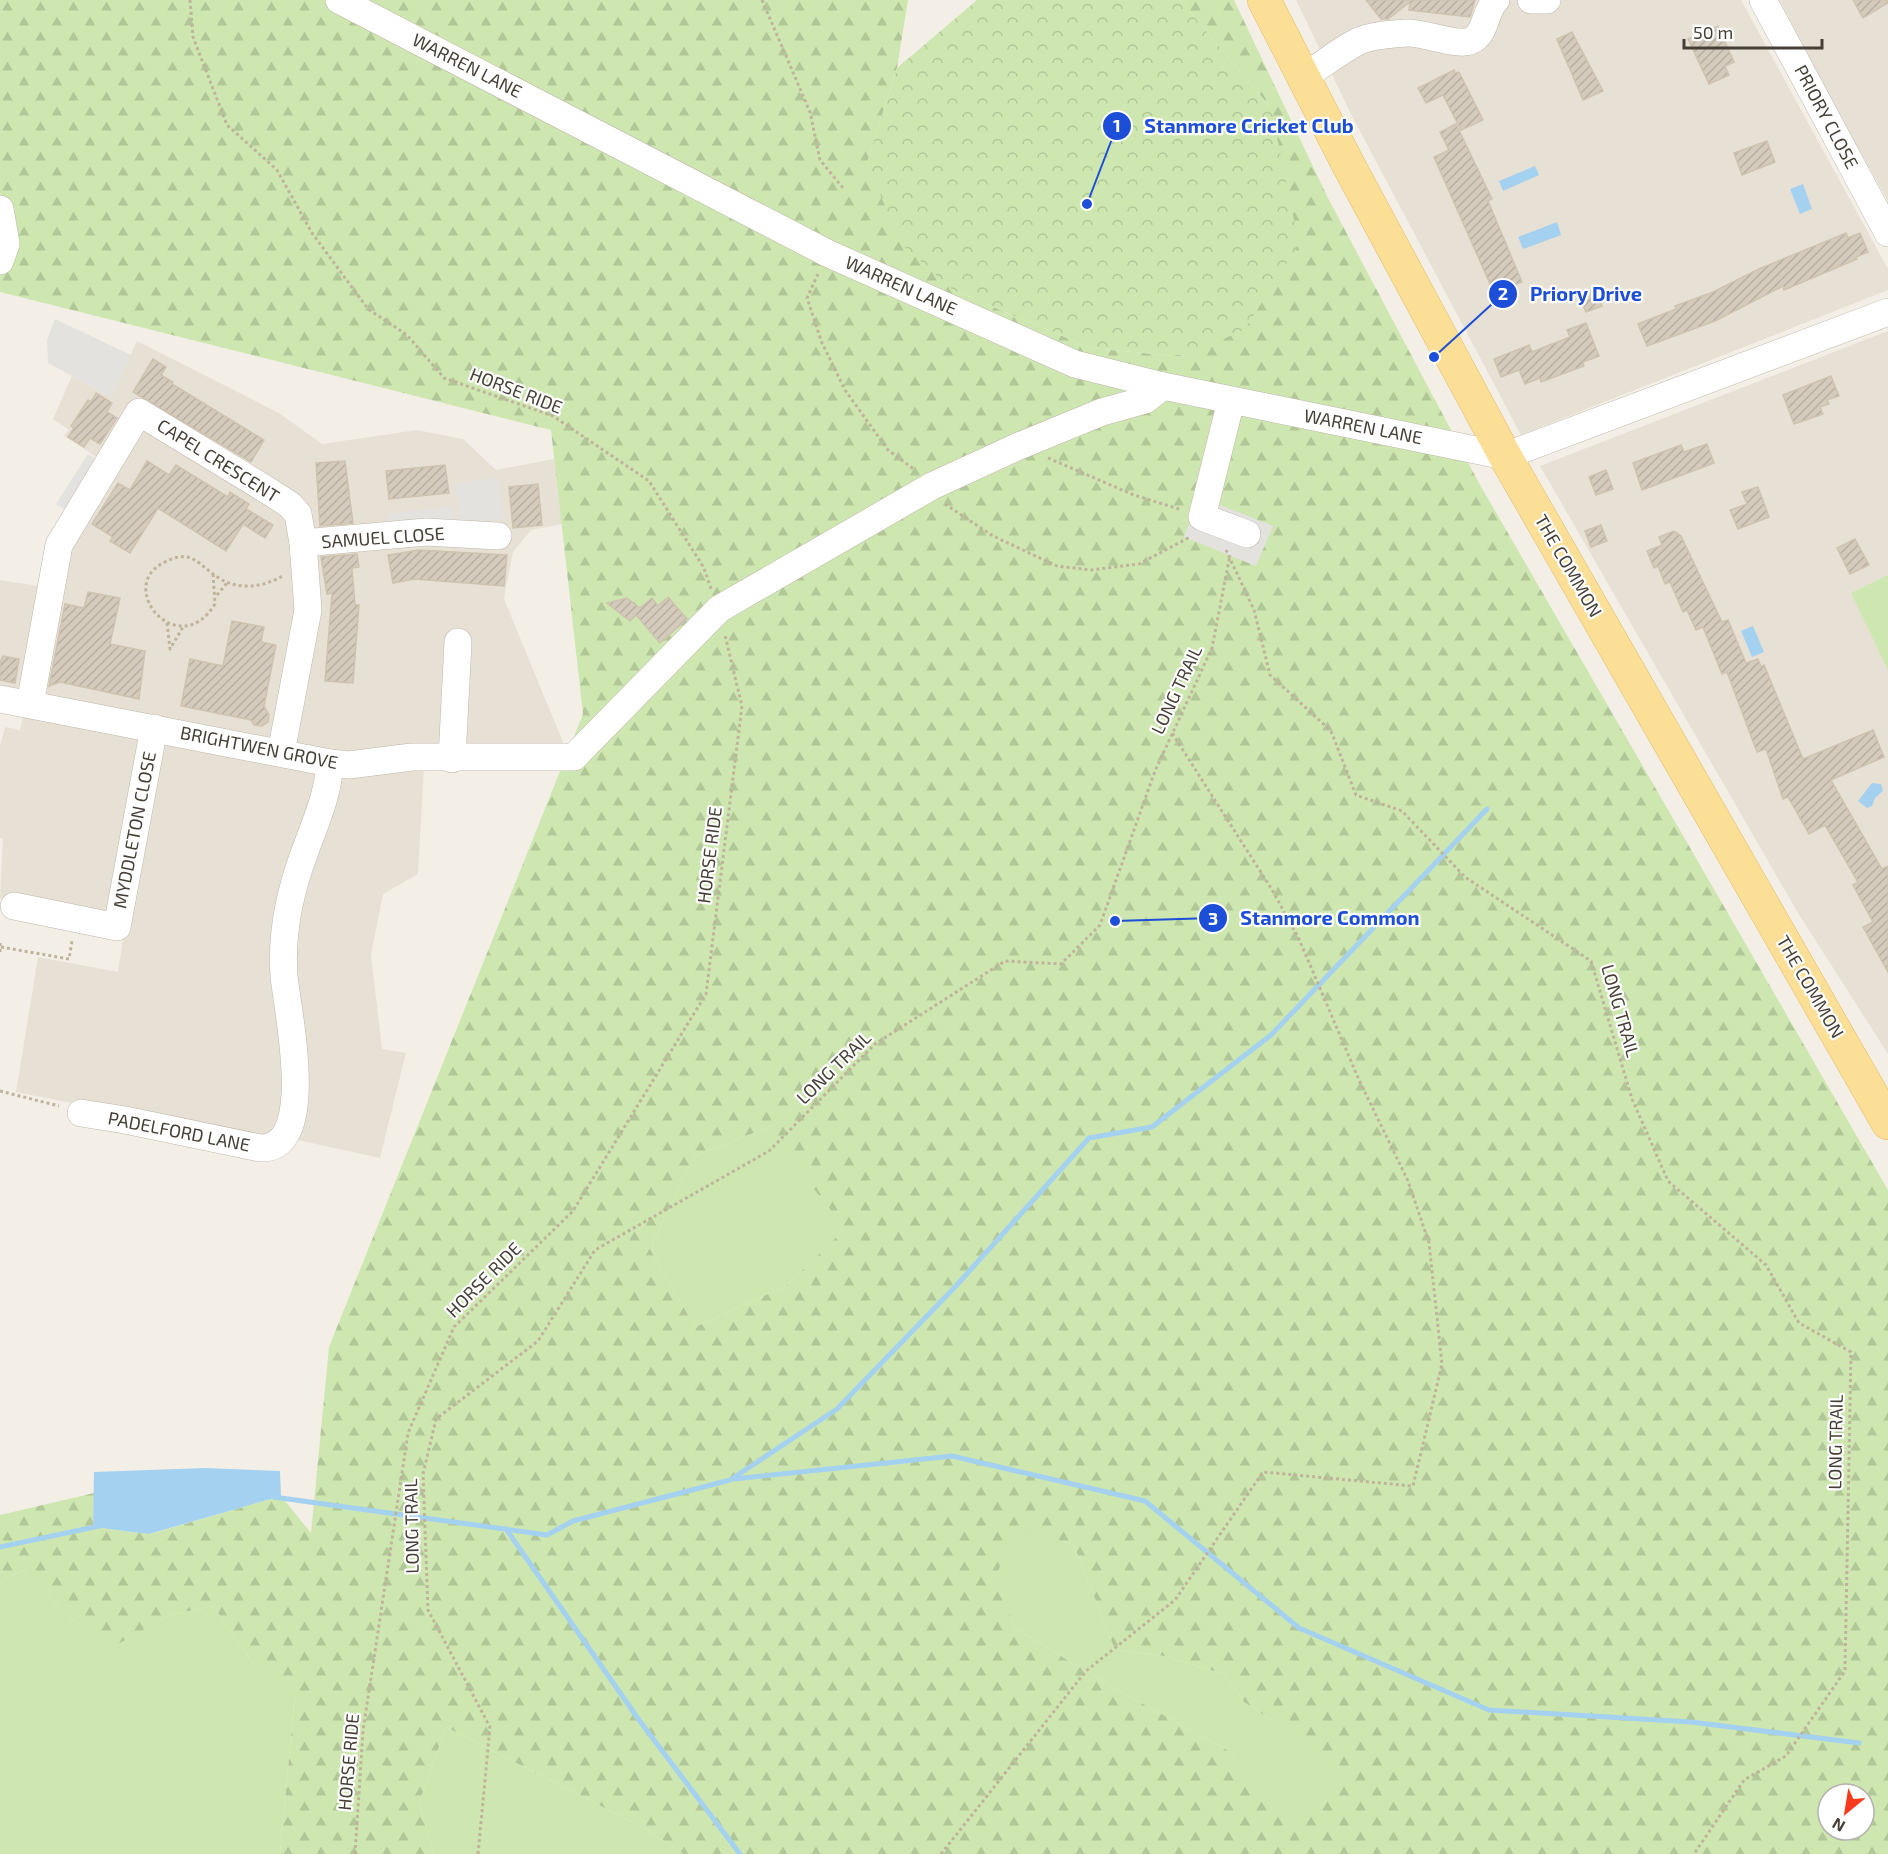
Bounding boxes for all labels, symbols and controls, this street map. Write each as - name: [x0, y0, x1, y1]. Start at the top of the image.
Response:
- scale bar: [1684, 12, 1822, 50]
- text: 50 m: [1693, 21, 1733, 43]
- street label: WARREN LANE: [409, 28, 526, 102]
- street label: PRIORY CLOSE: [1790, 61, 1864, 172]
- callout: Stanmore Cricket Club: [1102, 107, 1366, 145]
- text: Stanmore Cricket Club: [1144, 113, 1354, 137]
- text: 1: [1113, 114, 1121, 136]
- street label: WARREN LANE: [842, 251, 961, 320]
- callout: Priory Drive: [1488, 275, 1655, 313]
- text: Priory Drive: [1530, 281, 1642, 306]
- text: 2: [1498, 282, 1508, 304]
- street label: HORSE RIDE: [467, 362, 566, 418]
- street label: WARREN LANE: [1302, 404, 1424, 448]
- street label: CAPEL CRESCENT: [153, 414, 284, 507]
- street label: THE COMMON: [1531, 510, 1607, 621]
- street label: SAMUEL CLOSE: [321, 522, 445, 552]
- street label: LONG TRAIL: [1146, 642, 1206, 737]
- street label: BRIGHTWEN GROVE: [179, 721, 340, 773]
- street label: MYDDLETON CLOSE: [108, 749, 160, 910]
- street label: HORSE RIDE: [692, 805, 726, 904]
- callout: Stanmore Common: [1198, 899, 1431, 937]
- text: Stanmore Common: [1240, 905, 1420, 929]
- text: 3: [1208, 907, 1218, 929]
- street label: THE COMMON: [1773, 931, 1849, 1042]
- street label: LONG TRAIL: [1597, 962, 1645, 1060]
- street label: LONG TRAIL: [791, 1026, 875, 1108]
- street label: PADELFORD LANE: [106, 1106, 252, 1156]
- street label: HORSE RIDE: [441, 1237, 525, 1321]
- street label: LONG TRAIL: [1823, 1394, 1847, 1490]
- street label: LONG TRAIL: [399, 1478, 423, 1574]
- street label: HORSE RIDE: [333, 1713, 363, 1811]
- north arrow: [1816, 1782, 1876, 1842]
- text: N: [1828, 1814, 1848, 1837]

